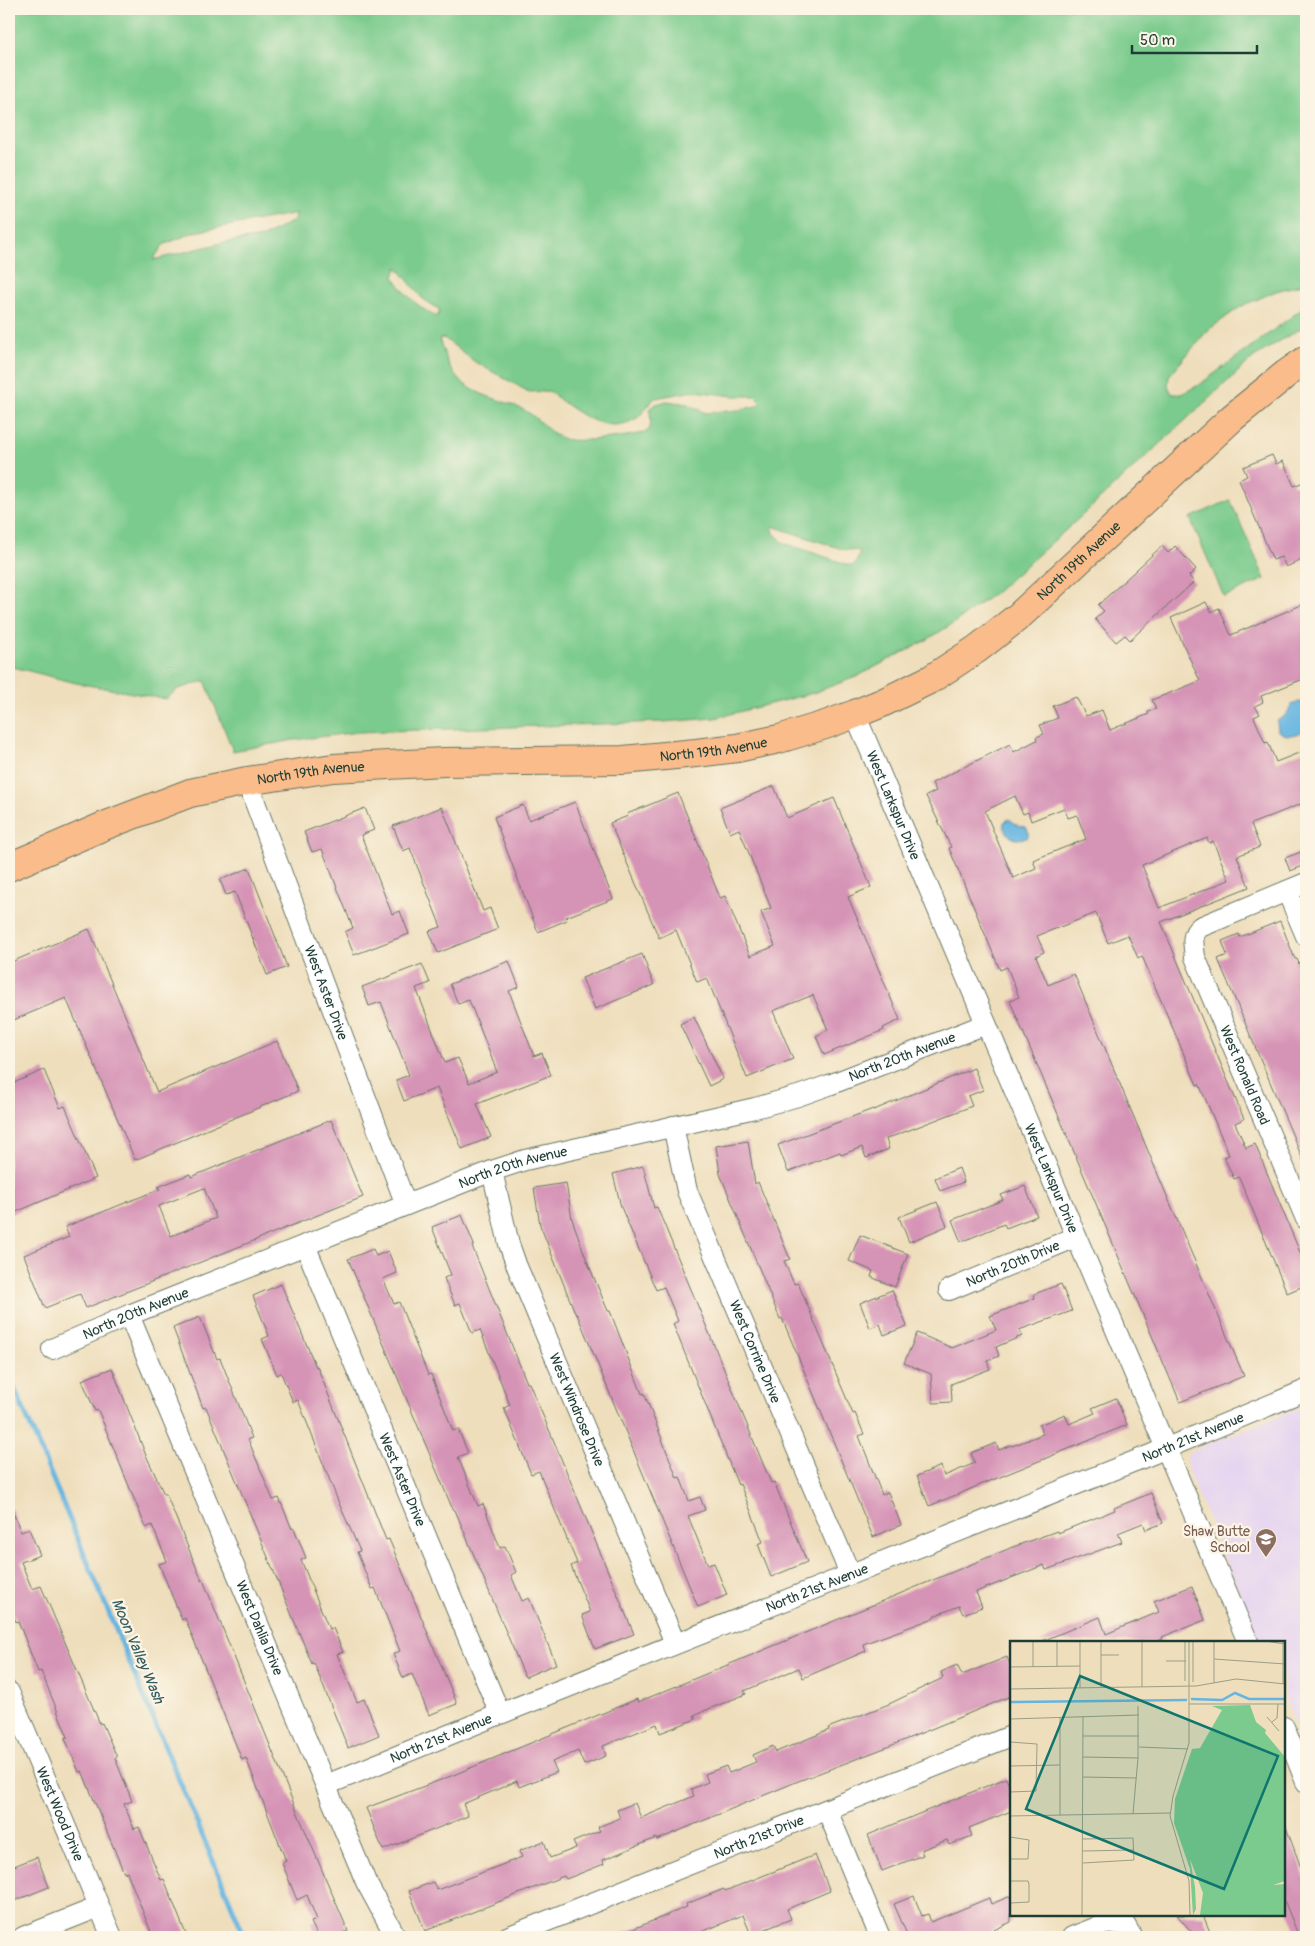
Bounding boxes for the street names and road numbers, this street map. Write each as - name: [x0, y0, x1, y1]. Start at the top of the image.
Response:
- street label: North 19th Avenue: [1033, 518, 1124, 604]
- street label: North 19th Avenue: [659, 734, 769, 765]
- street label: West Larkspur Drive: [863, 748, 924, 863]
- street label: North 19th Avenue: [256, 758, 365, 788]
- street label: West Aster Drive: [300, 943, 351, 1043]
- street label: West Ronald Road: [1216, 1023, 1273, 1127]
- street label: North 20th Avenue: [846, 1029, 958, 1086]
- street label: West Larkspur Drive: [1020, 1121, 1082, 1236]
- street label: North 20th Avenue: [456, 1143, 569, 1192]
- street label: North 20th Drive: [964, 1237, 1062, 1291]
- street label: North 20th Avenue: [80, 1284, 191, 1343]
- street label: West Corrine Drive: [725, 1298, 784, 1406]
- street label: West Windrose Drive: [545, 1351, 608, 1469]
- street label: North 21st Avenue: [1140, 1409, 1246, 1466]
- street label: West Aster Drive: [375, 1430, 429, 1529]
- street label: North 21st Avenue: [763, 1560, 871, 1616]
- street label: West Dahlia Drive: [232, 1578, 287, 1678]
- street label: North 21st Avenue: [387, 1710, 495, 1767]
- street label: West Wood Drive: [32, 1764, 87, 1864]
- street label: North 21st Drive: [711, 1811, 806, 1863]

